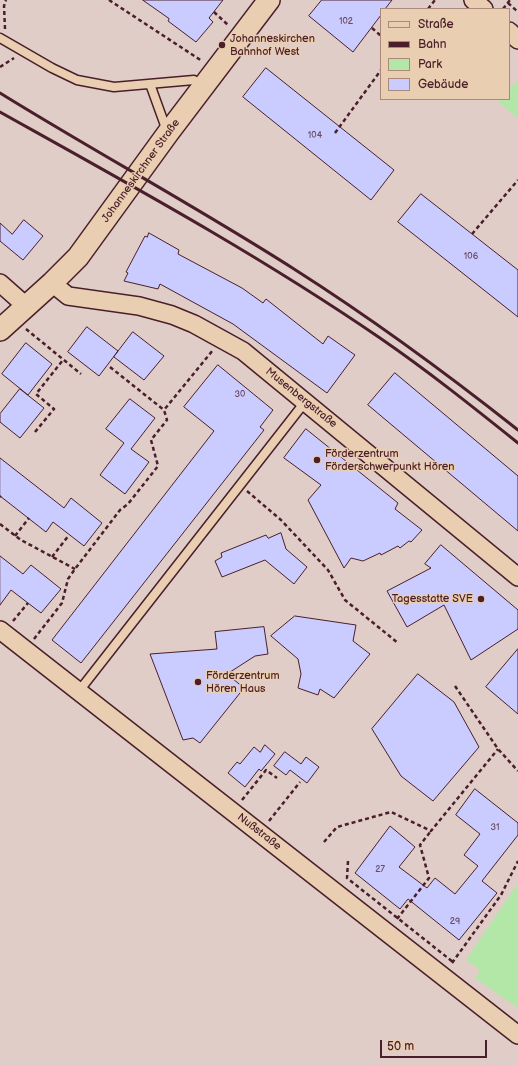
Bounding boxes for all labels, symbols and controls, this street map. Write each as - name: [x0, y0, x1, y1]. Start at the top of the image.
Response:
- legend: [380, 8, 510, 100]
- house number: 102: [339, 17, 353, 27]
- text: Straße: [418, 17, 454, 32]
- place label: Johanneskirchen Bahnhof West: [230, 32, 315, 58]
- text: Bahn: [418, 37, 446, 52]
- marker: Johanneskirchen Bahnhof West: [217, 40, 227, 50]
- text: Park: [418, 57, 442, 72]
- text: Gebäude: [418, 77, 468, 92]
- street label: Johanneskirchner Straße: [99, 117, 183, 225]
- house number: 104: [308, 131, 322, 141]
- house number: 106: [464, 252, 478, 262]
- street label: Musenbergstraße: [263, 365, 339, 431]
- house number: 30: [235, 390, 245, 400]
- place label: Förderzentrum Förderschwerpunkt Hören: [325, 447, 454, 473]
- marker: Förderzentrum Förderschwerpunkt Hören: [312, 455, 322, 465]
- place label: Tagesstatte SVE: [392, 592, 473, 606]
- marker: Tagesstatte SVE: [476, 594, 486, 604]
- place label: Förderzentrum Hören Haus: [206, 669, 280, 695]
- marker: Förderzentrum Hören Haus: [193, 677, 203, 687]
- street label: Nußstraße: [234, 811, 284, 853]
- house number: 31: [490, 823, 500, 833]
- house number: 27: [375, 865, 385, 875]
- house number: 29: [450, 917, 460, 927]
- scale bar: [382, 1032, 489, 1058]
- text: 50 m: [387, 1039, 414, 1054]

